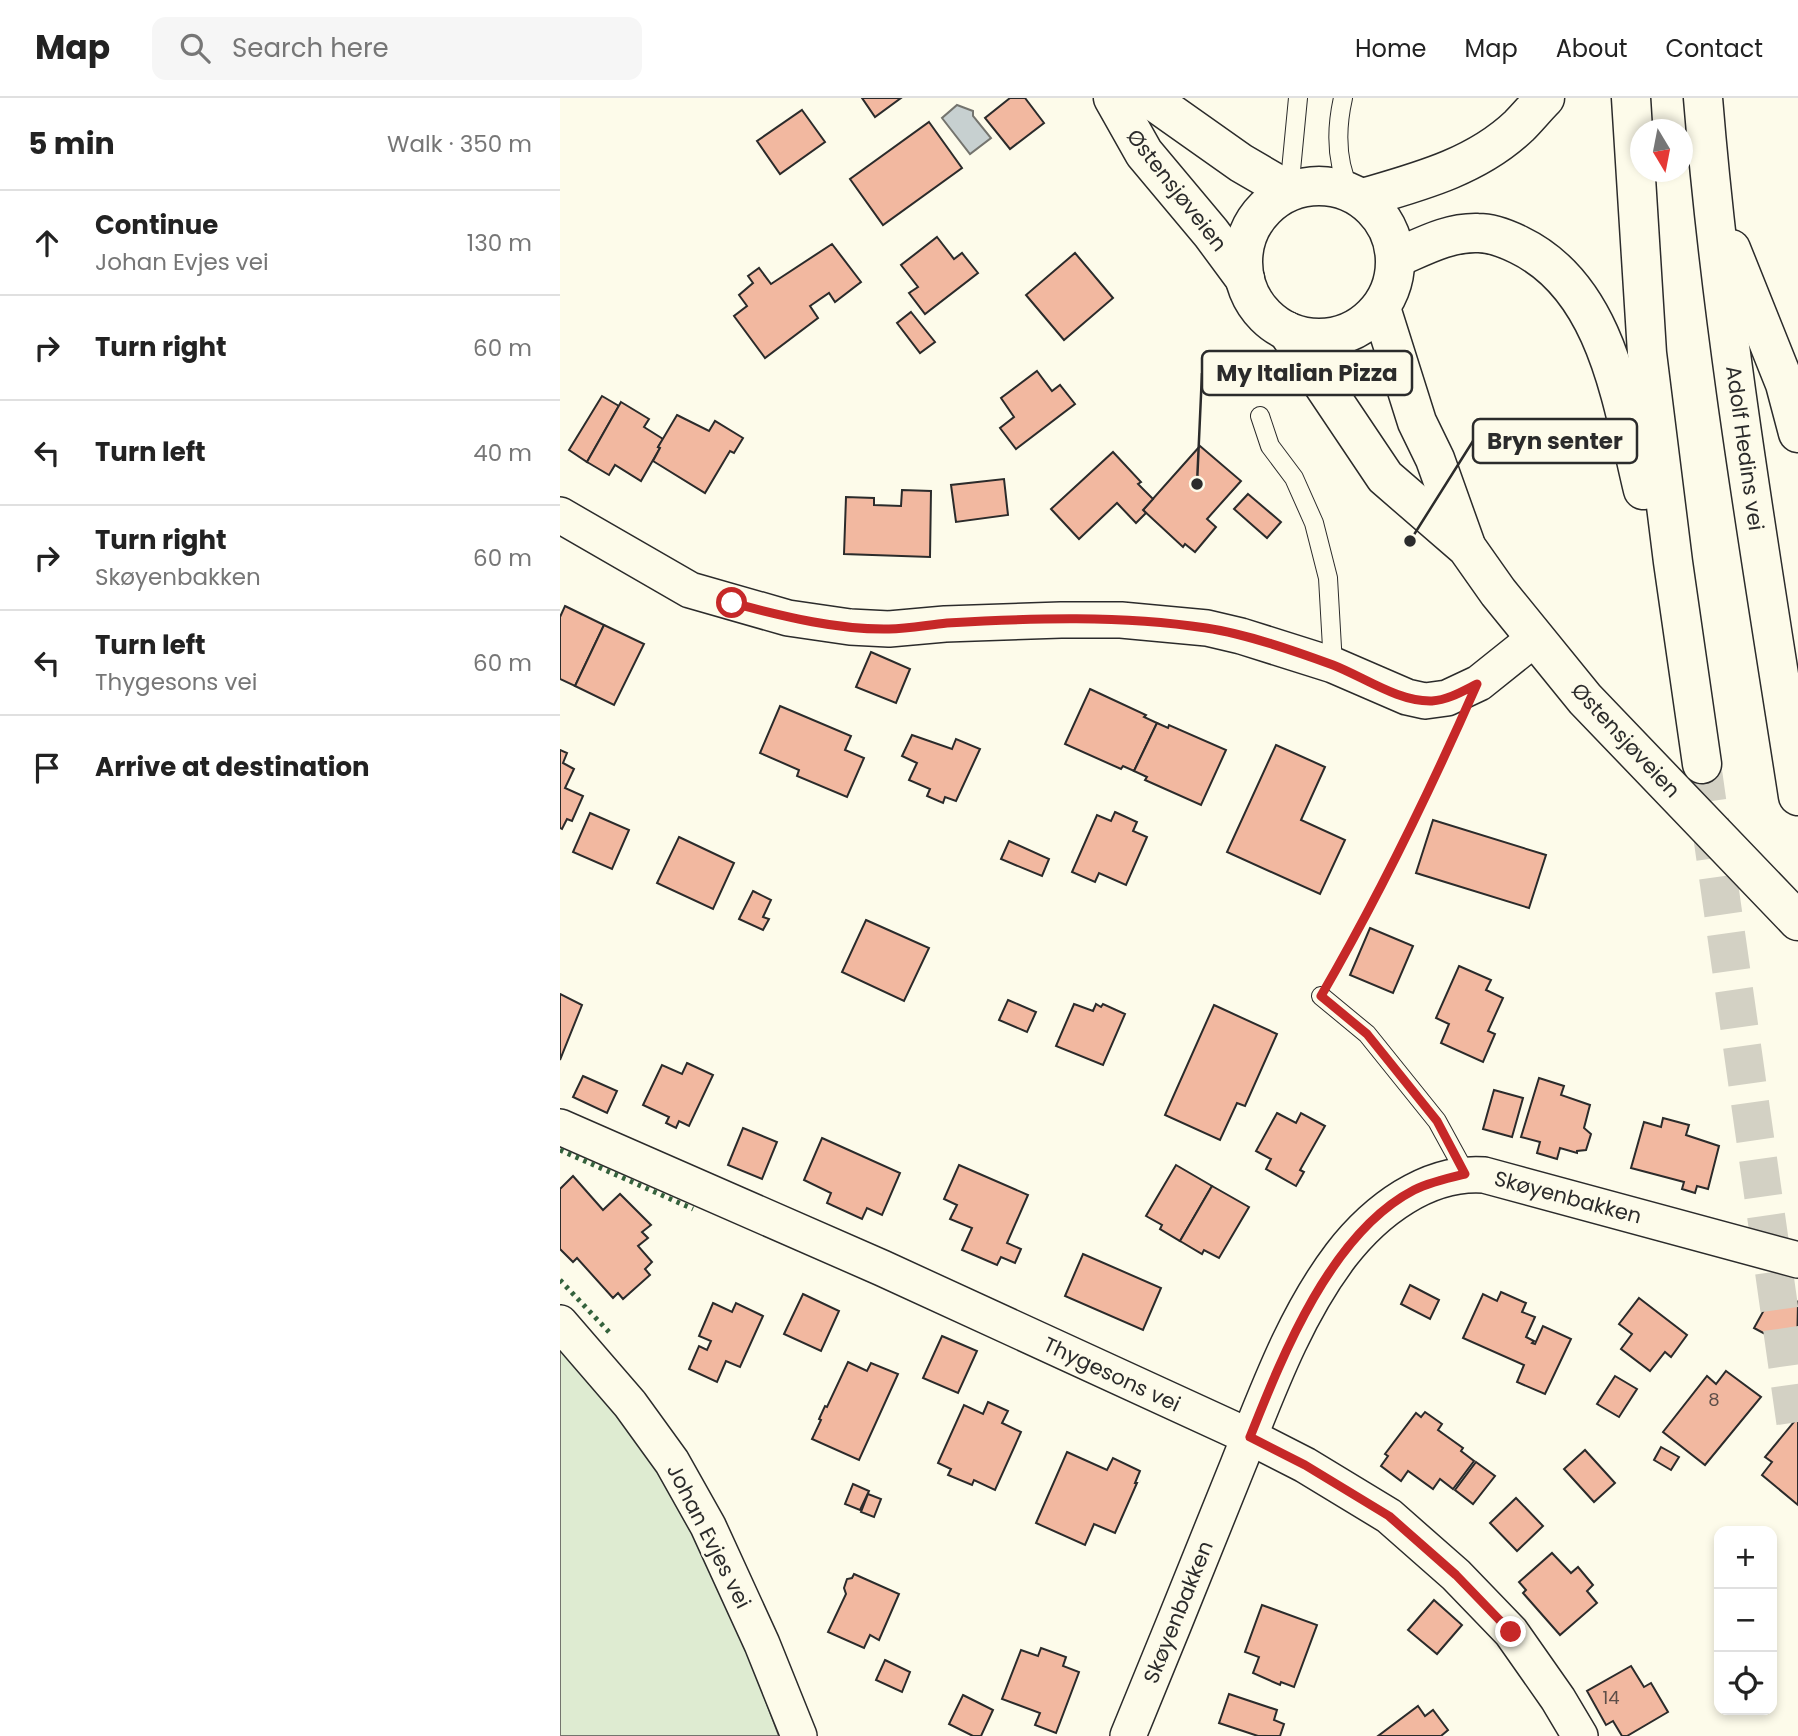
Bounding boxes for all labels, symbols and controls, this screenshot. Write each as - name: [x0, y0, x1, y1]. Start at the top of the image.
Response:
- search box: [152, 17, 642, 80]
- text: Map: [35, 24, 110, 71]
- icon: search: [176, 29, 214, 67]
- text: Search here: [232, 30, 389, 66]
- text: Home: [1355, 32, 1427, 65]
- text: Map: [1465, 32, 1518, 65]
- text: About: [1556, 32, 1627, 65]
- text: Contact: [1665, 32, 1763, 65]
- north arrow: [1630, 119, 1693, 182]
- text: 5 min: [28, 122, 115, 165]
- street label: Østensjøveien: [1120, 123, 1234, 257]
- text: Walk · 350 m: [387, 128, 532, 160]
- text: Continue: [95, 207, 218, 243]
- icon: ahead: [28, 224, 66, 262]
- text: 130 m: [467, 227, 532, 259]
- text: Johan Evjes vei: [95, 246, 269, 278]
- icon: right: [28, 329, 66, 367]
- text: Turn right: [95, 329, 227, 365]
- text: 60 m: [473, 332, 532, 364]
- callout: My Italian Pizza: [1202, 351, 1412, 395]
- text: My Italian Pizza: [1216, 357, 1398, 389]
- street label: Adolf Hedins vei: [1719, 364, 1771, 532]
- callout: Bryn senter: [1473, 419, 1637, 463]
- text: Bryn senter: [1487, 425, 1623, 457]
- icon: left: [28, 434, 66, 472]
- text: Turn left: [95, 434, 206, 470]
- text: 40 m: [473, 437, 532, 469]
- text: Turn right: [95, 522, 227, 558]
- icon: right: [28, 539, 66, 577]
- text: 60 m: [473, 542, 532, 574]
- text: Skøyenbakken: [95, 561, 261, 593]
- route start: [716, 587, 747, 618]
- text: Turn left: [95, 627, 206, 663]
- icon: left: [28, 644, 66, 682]
- text: 60 m: [473, 647, 532, 679]
- text: Thygesons vei: [95, 666, 257, 698]
- street label: Østensjøveien: [1565, 676, 1687, 804]
- icon: arrive: [28, 749, 66, 787]
- text: Arrive at destination: [95, 749, 370, 785]
- street label: Skøyenbakken: [1491, 1163, 1645, 1231]
- street label: Thygesons vei: [1039, 1330, 1185, 1418]
- house number: 8: [1708, 1387, 1720, 1412]
- street label: Johan Evjes vei: [660, 1459, 758, 1613]
- map controls: [1714, 1526, 1777, 1715]
- button: +: [1714, 1526, 1777, 1589]
- street label: Skøyenbakken: [1136, 1536, 1220, 1688]
- button: −: [1714, 1589, 1777, 1652]
- route end: [1495, 1616, 1526, 1647]
- button: locate: [1714, 1652, 1777, 1715]
- house number: 14: [1602, 1685, 1620, 1710]

